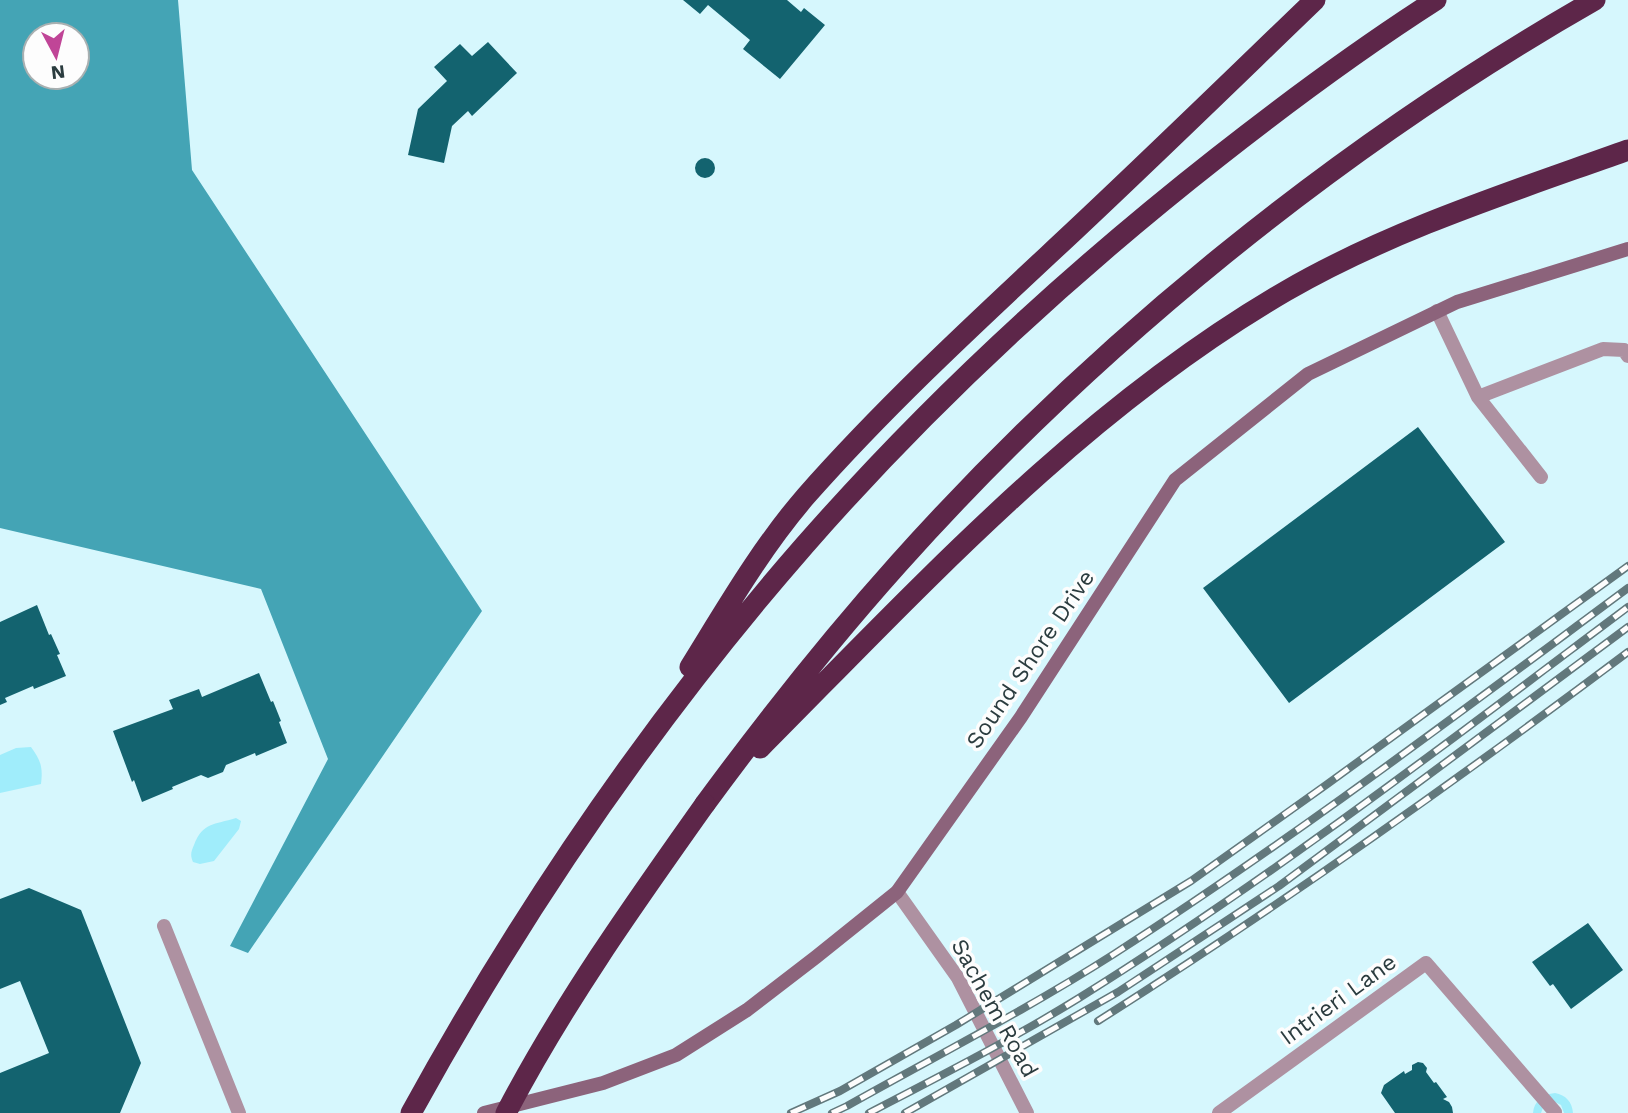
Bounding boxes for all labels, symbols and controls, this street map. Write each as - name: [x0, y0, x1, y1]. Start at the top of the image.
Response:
- north arrow: [21, 21, 91, 91]
- text: N: [50, 60, 66, 85]
- street label: Sound Shore Drive: [961, 565, 1100, 754]
- street label: Sachem Road: [945, 934, 1044, 1082]
- street label: Intrieri Lane: [1275, 948, 1402, 1051]

